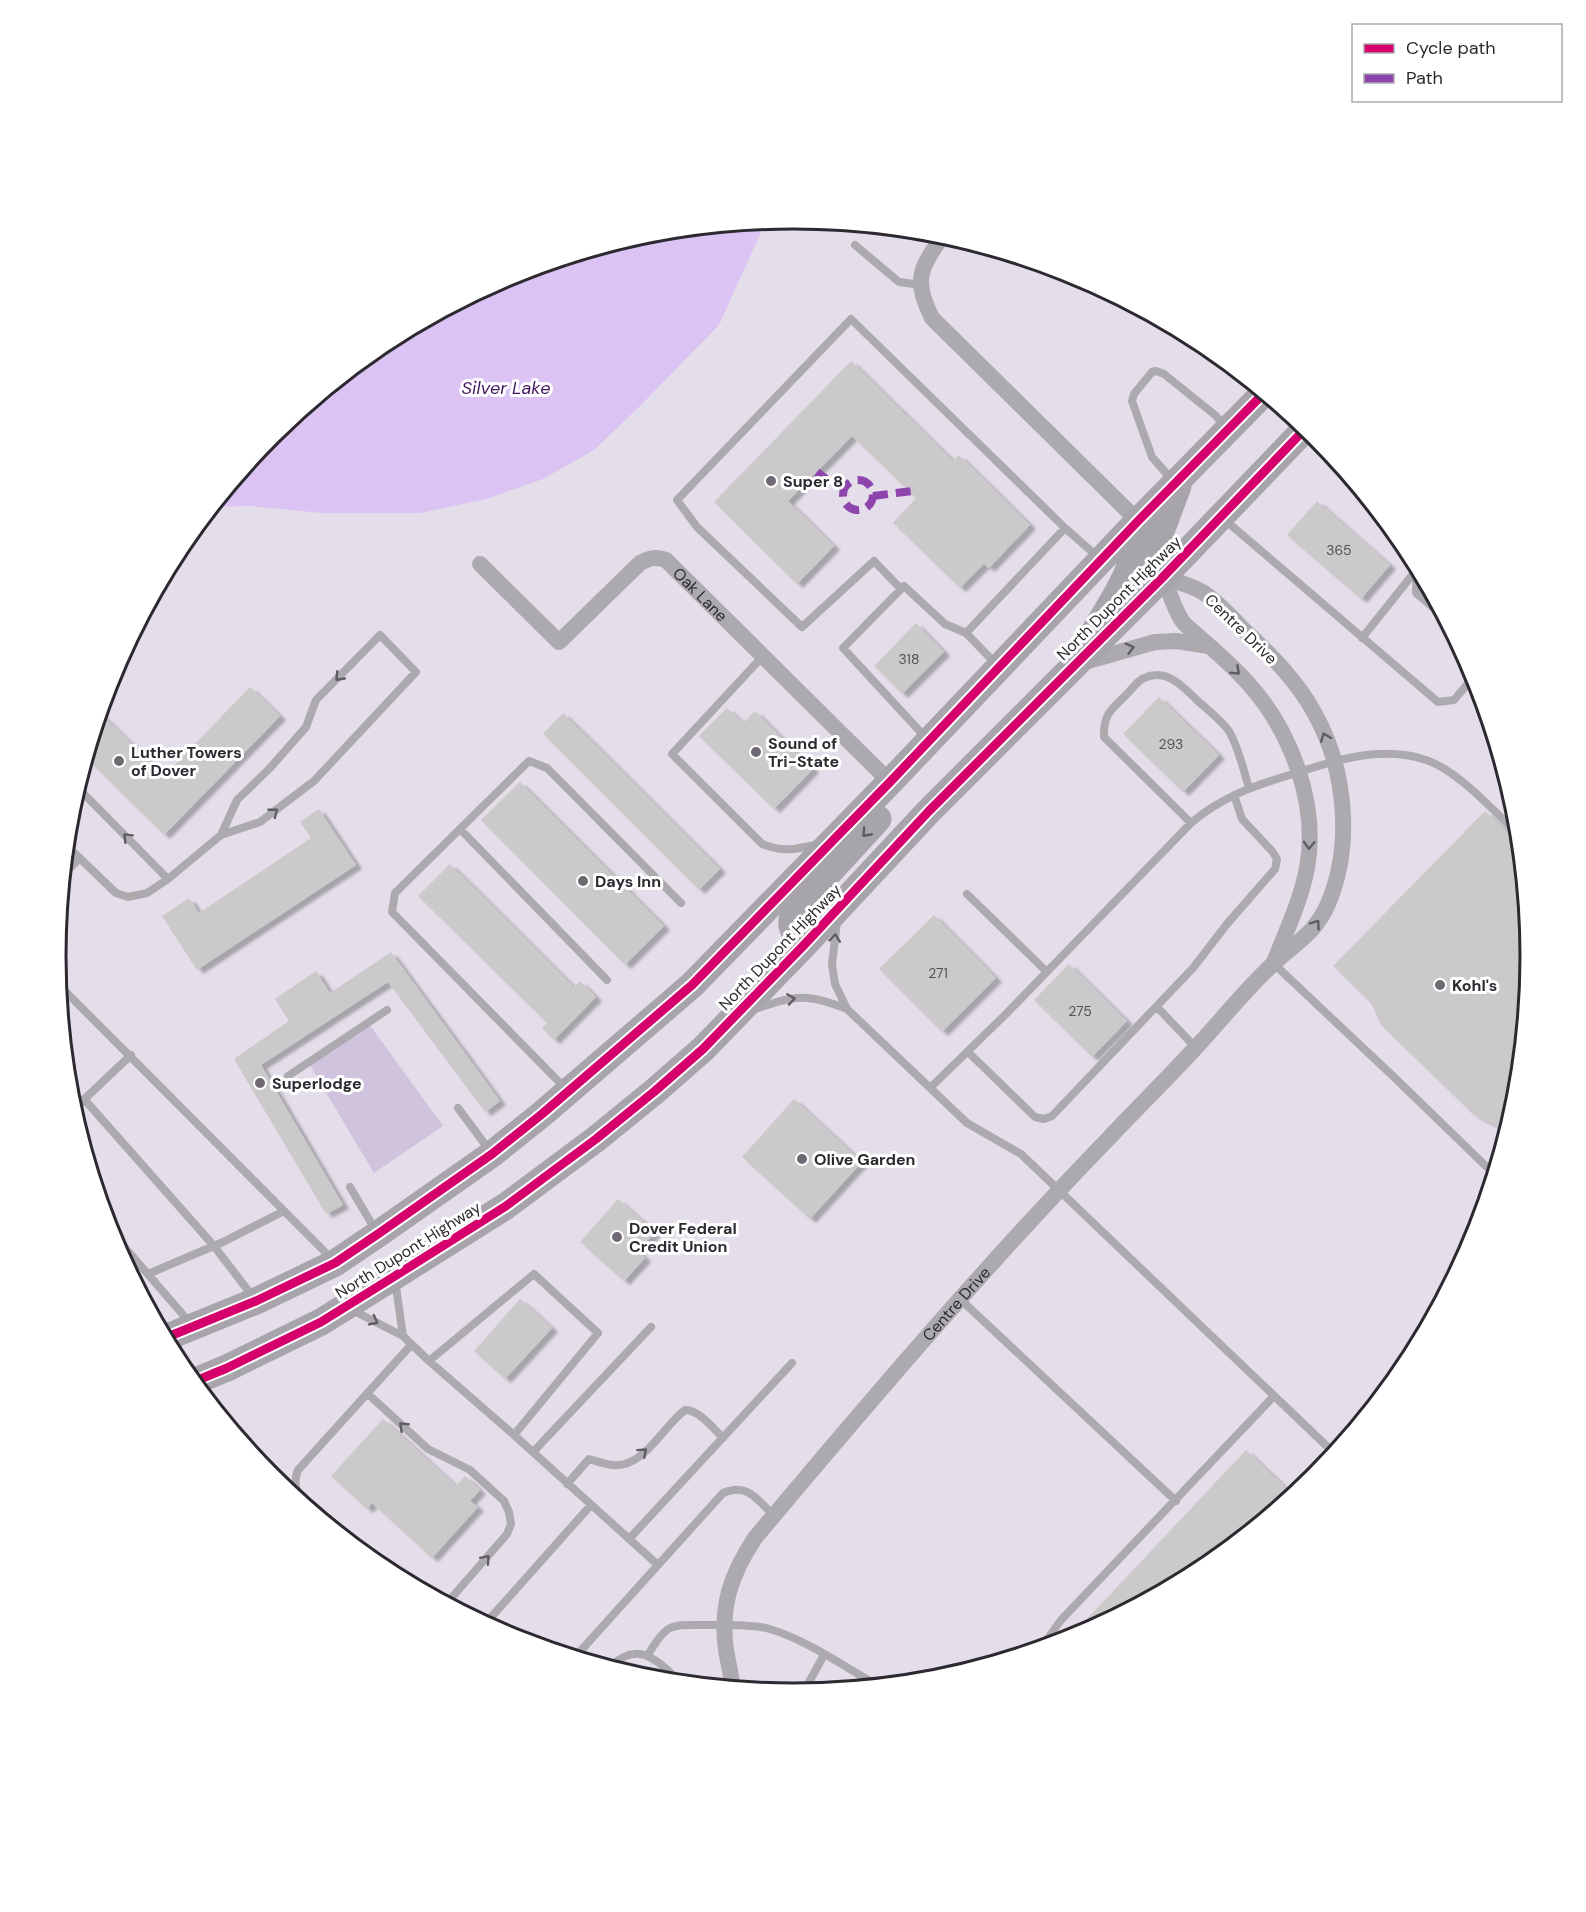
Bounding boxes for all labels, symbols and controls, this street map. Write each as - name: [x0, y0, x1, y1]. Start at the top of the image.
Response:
- legend: [1352, 24, 1562, 102]
- text: Cycle path: [1406, 36, 1496, 60]
- text: Path: [1406, 66, 1443, 90]
- water label: Silver Lake: [462, 376, 550, 400]
- place label: Super 8: [783, 471, 843, 492]
- marker: Super 8: [764, 474, 778, 488]
- street label: North Dupont Highway: [1052, 531, 1186, 665]
- house number: 365: [1326, 541, 1352, 559]
- street label: Oak Lane: [669, 563, 732, 626]
- street label: Centre Drive: [1200, 589, 1282, 669]
- one-way arrow: [1125, 643, 1135, 656]
- house number: 318: [899, 650, 919, 668]
- one-way arrow: [1229, 664, 1239, 675]
- one-way arrow: [335, 670, 346, 681]
- one-way arrow: [1320, 732, 1333, 742]
- place label: Sound of Tri-State: [768, 733, 839, 772]
- house number: 293: [1159, 735, 1183, 753]
- place label: Luther Towers of Dover: [131, 742, 242, 781]
- marker: Sound of Tri-State: [749, 745, 763, 759]
- marker: Luther Towers of Dover: [112, 754, 126, 768]
- one-way arrow: [267, 808, 278, 819]
- one-way arrow: [862, 826, 873, 836]
- one-way arrow: [123, 834, 134, 844]
- one-way arrow: [1302, 841, 1315, 850]
- place label: Days Inn: [595, 871, 661, 892]
- marker: Days Inn: [576, 874, 590, 888]
- street label: North Dupont Highway: [714, 879, 846, 1015]
- one-way arrow: [1309, 920, 1320, 931]
- one-way arrow: [828, 934, 840, 943]
- house number: 271: [928, 964, 948, 982]
- place label: Kohl's: [1452, 975, 1497, 996]
- marker: Kohl's: [1433, 978, 1447, 992]
- one-way arrow: [786, 993, 796, 1005]
- house number: 275: [1068, 1002, 1092, 1020]
- place label: Superlodge: [272, 1073, 362, 1094]
- marker: Superlodge: [253, 1076, 267, 1090]
- place label: Olive Garden: [814, 1149, 916, 1170]
- marker: Olive Garden: [795, 1152, 809, 1166]
- street label: North Dupont Highway: [331, 1197, 485, 1303]
- place label: Dover Federal Credit Union: [629, 1218, 737, 1257]
- marker: Dover Federal Credit Union: [610, 1230, 624, 1244]
- street label: Centre Drive: [917, 1262, 995, 1345]
- one-way arrow: [368, 1314, 379, 1325]
- one-way arrow: [399, 1422, 410, 1433]
- one-way arrow: [636, 1448, 646, 1459]
- one-way arrow: [479, 1555, 490, 1566]

